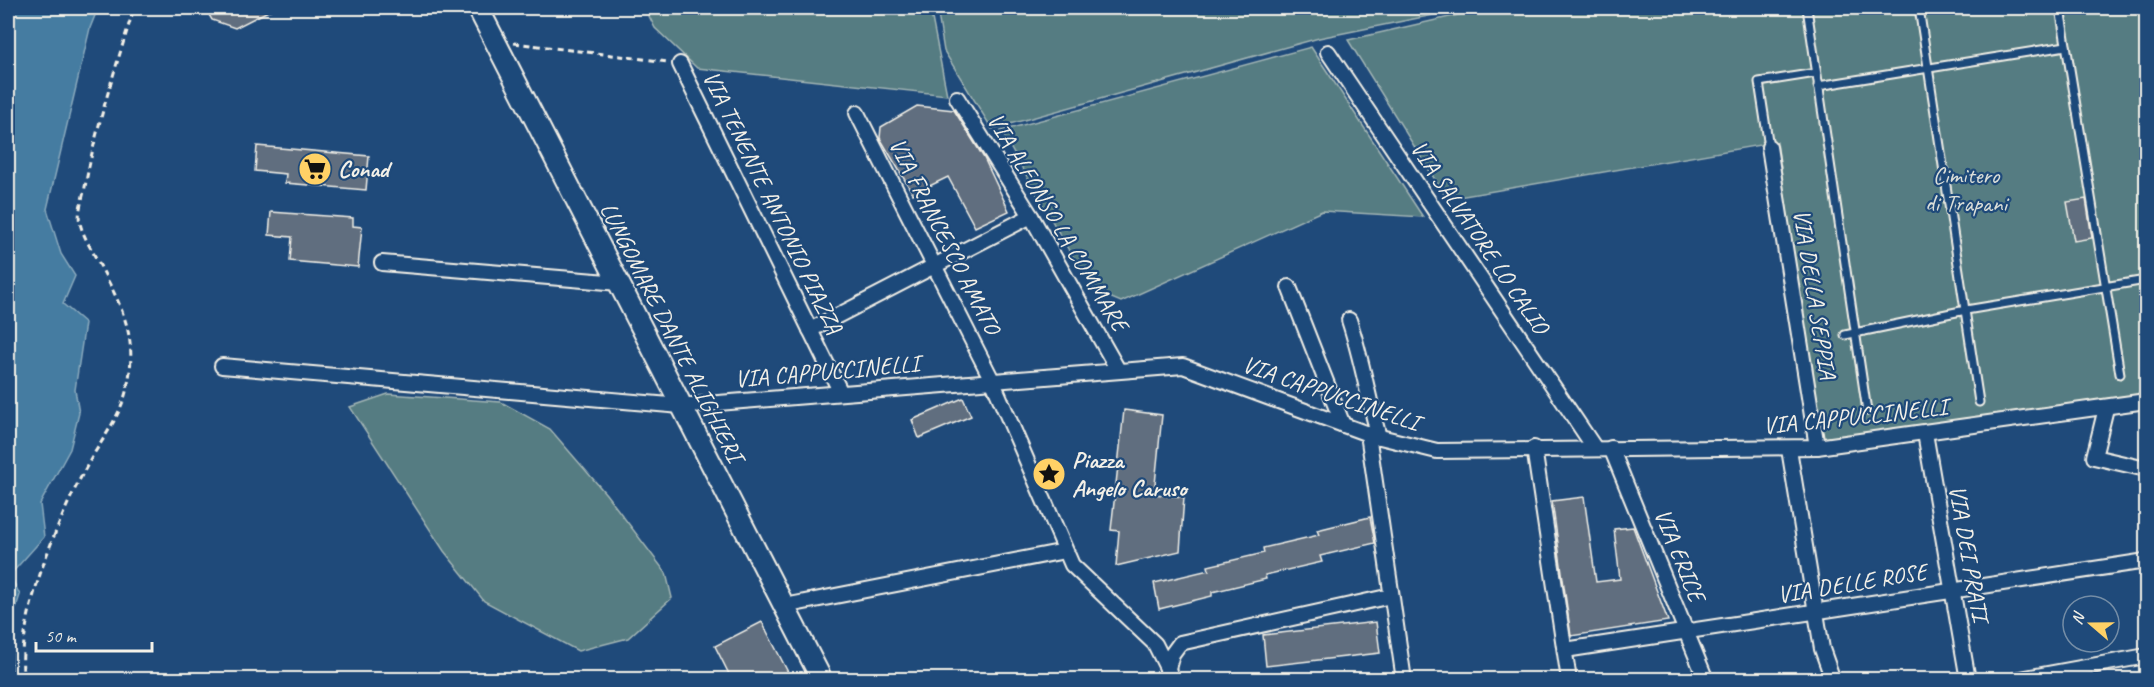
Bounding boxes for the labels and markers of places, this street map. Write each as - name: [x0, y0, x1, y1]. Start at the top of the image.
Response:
- supermarket icon: Conad: [297, 151, 333, 187]
- place label: Conad: [338, 154, 393, 184]
- place label: Piazza Angelo Caruso: [1072, 445, 1189, 503]
- place icon: Piazza Angelo Caruso: [1031, 456, 1067, 492]

